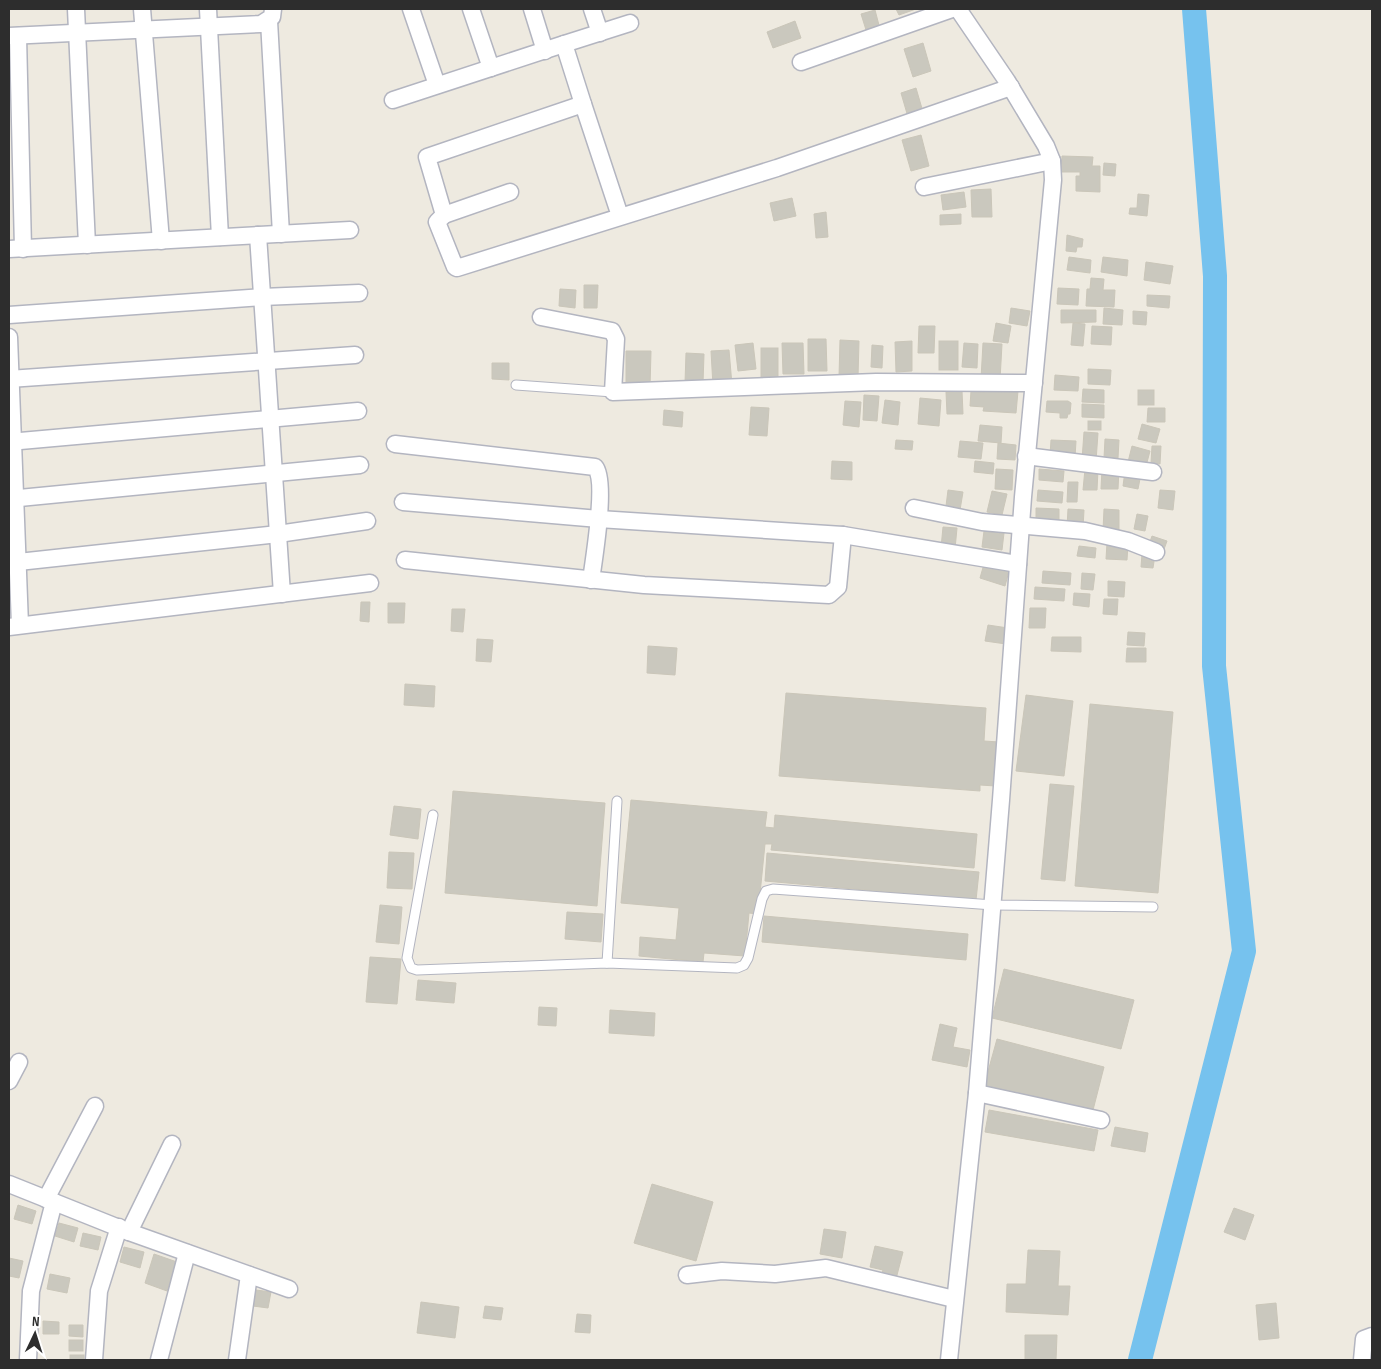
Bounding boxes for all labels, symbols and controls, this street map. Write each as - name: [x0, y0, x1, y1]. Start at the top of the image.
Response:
- north arrow: [10, 1309, 60, 1359]
- text: N: [32, 1313, 40, 1330]

